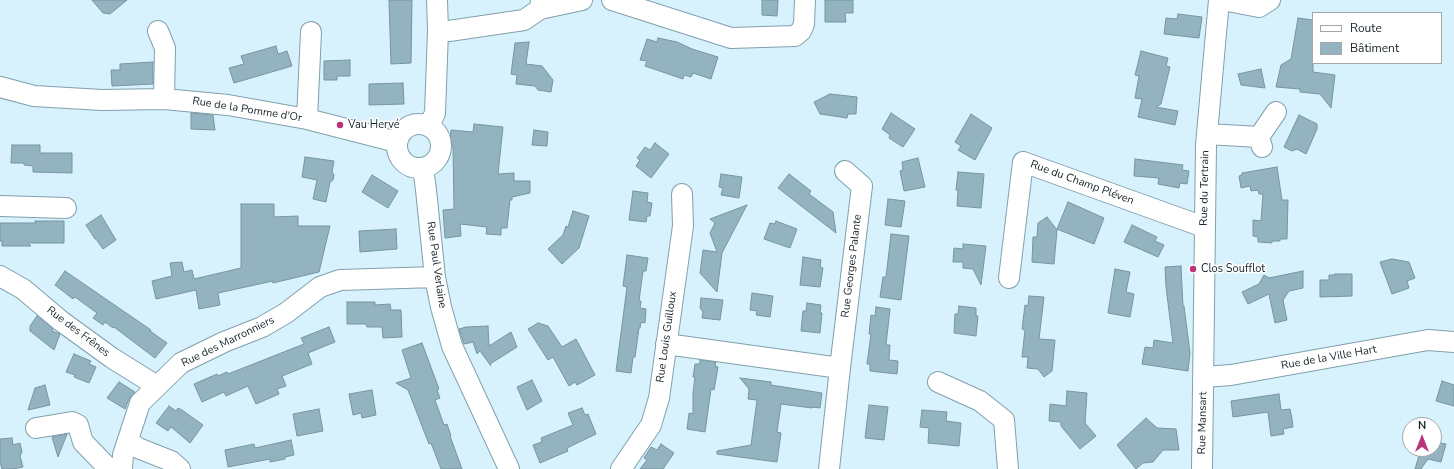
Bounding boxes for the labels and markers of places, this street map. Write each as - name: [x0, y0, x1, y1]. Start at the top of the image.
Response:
- place label: Vau Hervé: [348, 118, 400, 132]
- marker: Vau Hervé: [335, 120, 345, 130]
- place label: Clos Soufflot: [1201, 262, 1265, 276]
- marker: Clos Soufflot: [1188, 264, 1198, 274]

